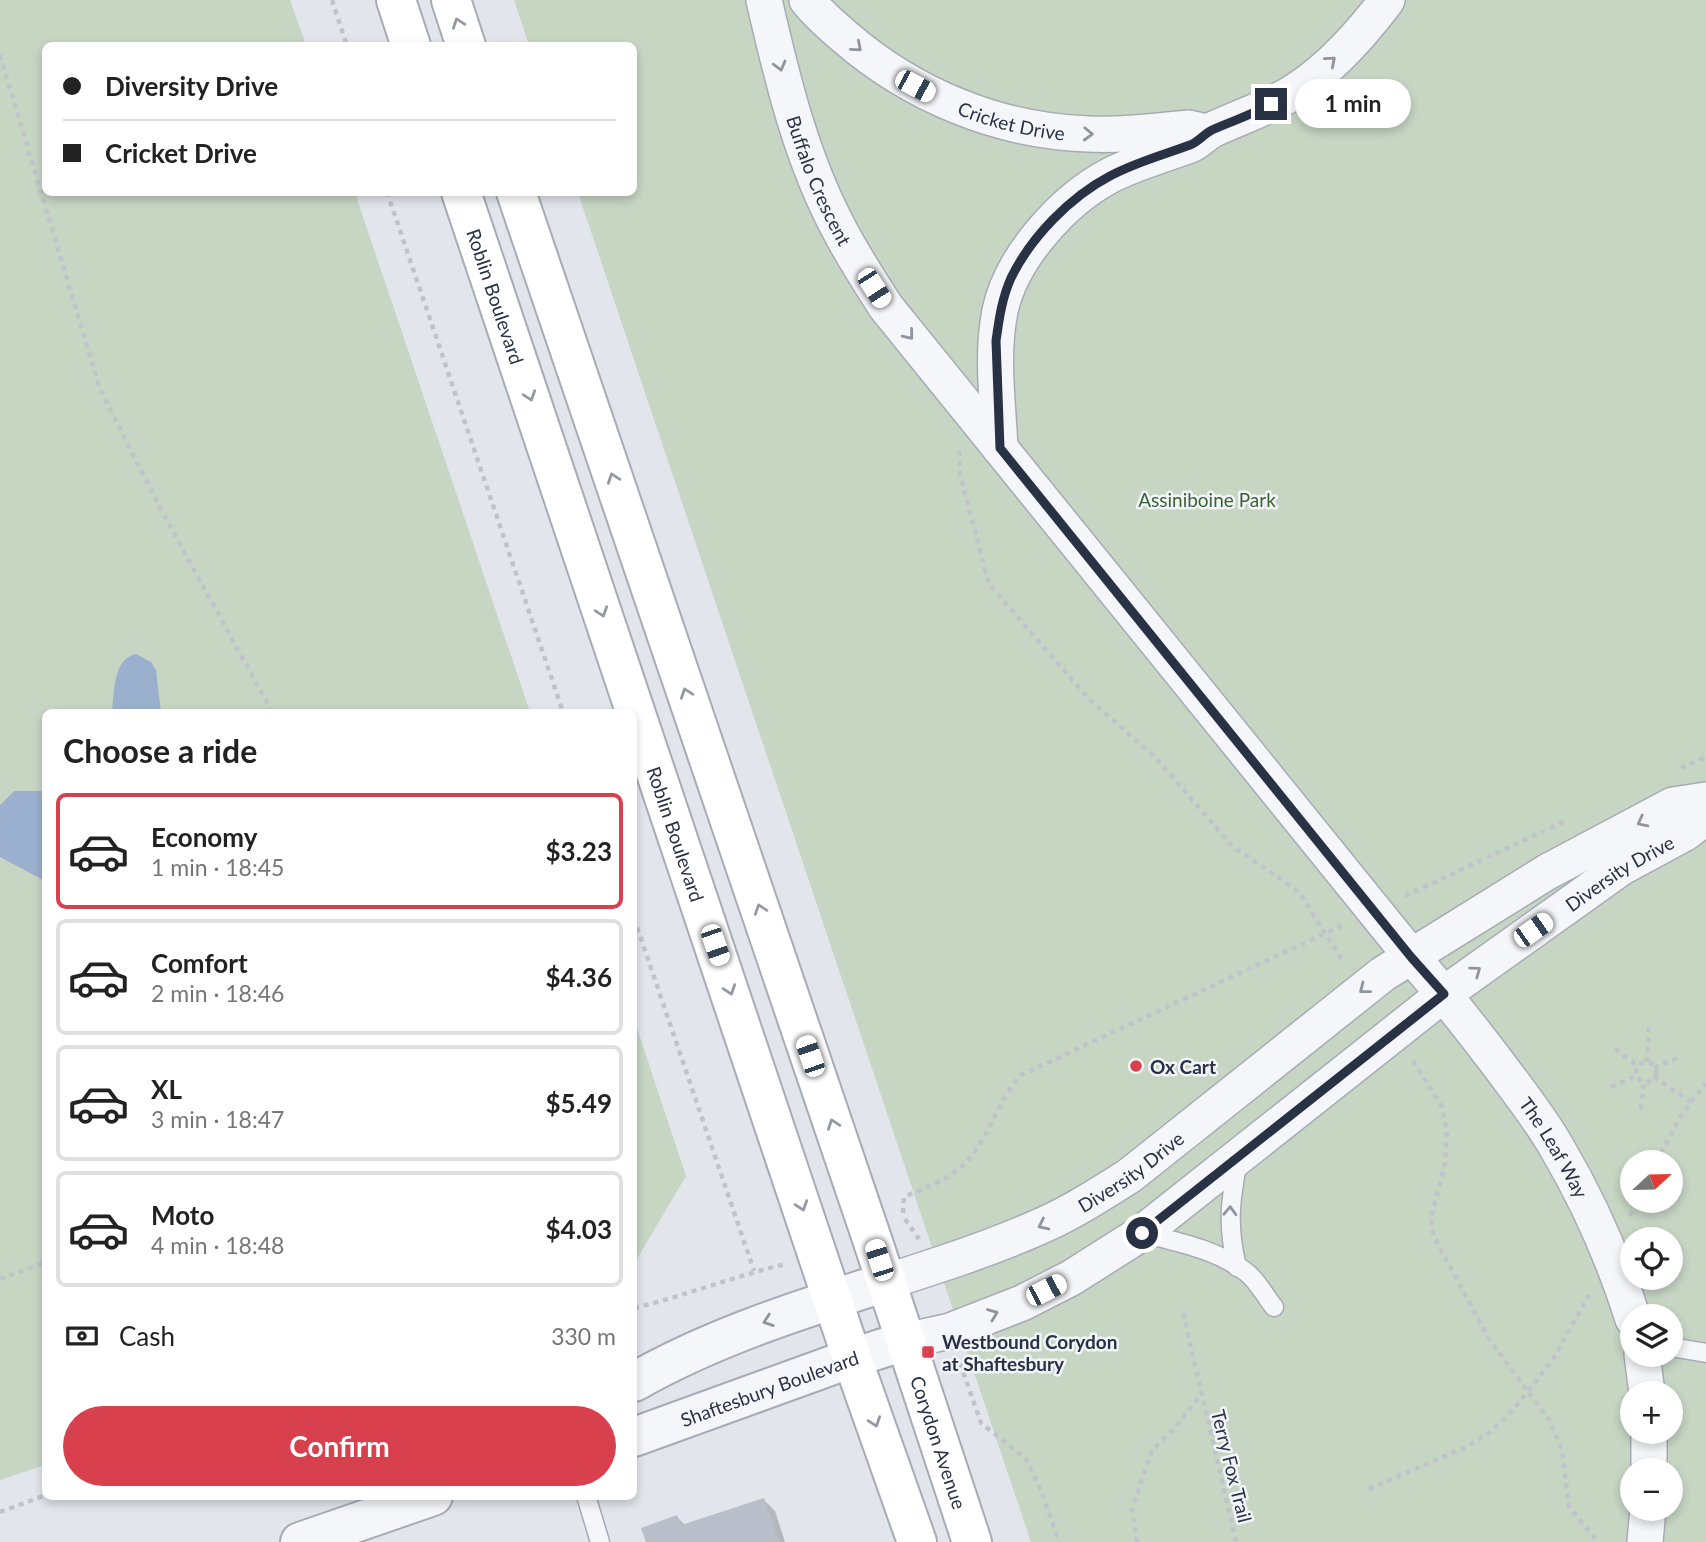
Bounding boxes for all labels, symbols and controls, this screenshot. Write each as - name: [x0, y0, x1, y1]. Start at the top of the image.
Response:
- one-way arrow: [452, 17, 466, 29]
- one-way arrow: [848, 39, 861, 51]
- one-way arrow: [1323, 57, 1336, 69]
- one-way arrow: [772, 60, 786, 72]
- car: [892, 67, 939, 105]
- text: Diversity Drive: [105, 70, 278, 102]
- callout: 1 min: [1296, 80, 1411, 128]
- route end: [1255, 88, 1287, 120]
- text: 1 min: [1324, 89, 1382, 117]
- street label: Cricket Drive: [955, 96, 1066, 144]
- street label: Buffalo Crescent: [783, 113, 857, 249]
- one-way arrow: [1083, 126, 1094, 141]
- text: Cricket Drive: [105, 137, 257, 169]
- street label: Roblin Boulevard: [463, 226, 529, 367]
- car: [854, 265, 895, 311]
- one-way arrow: [901, 327, 913, 340]
- one-way arrow: [522, 390, 536, 402]
- one-way arrow: [607, 472, 621, 484]
- park label: Assiniboine Park: [1138, 488, 1276, 511]
- one-way arrow: [594, 605, 608, 618]
- one-way arrow: [680, 688, 694, 700]
- text: Choose a ride: [63, 731, 257, 770]
- street label: Roblin Boulevard: [643, 763, 710, 905]
- one-way arrow: [1637, 813, 1649, 827]
- icon: car: [67, 820, 130, 883]
- text: Economy: [151, 821, 257, 853]
- street label: Diversity Drive: [1560, 830, 1678, 916]
- text: $3.23: [546, 835, 612, 867]
- text: 1 min · 18:45: [151, 853, 284, 881]
- one-way arrow: [754, 903, 768, 915]
- car: [1510, 909, 1557, 951]
- car: [699, 922, 732, 968]
- icon: car: [67, 946, 130, 1009]
- text: Comfort: [151, 947, 248, 979]
- text: $4.36: [546, 961, 612, 993]
- one-way arrow: [1468, 967, 1481, 979]
- text: 2 min · 18:46: [151, 979, 284, 1007]
- one-way arrow: [1359, 981, 1371, 994]
- one-way arrow: [722, 984, 736, 996]
- car: [794, 1033, 827, 1079]
- place label: Ox Cart: [1150, 1055, 1216, 1078]
- marker: Ox Cart: [1128, 1058, 1144, 1074]
- icon: car: [67, 1072, 130, 1135]
- text: XL: [151, 1073, 182, 1105]
- text: $5.49: [546, 1087, 612, 1119]
- street label: The Leaf Way: [1515, 1092, 1594, 1201]
- text: 3 min · 18:47: [151, 1105, 284, 1133]
- one-way arrow: [827, 1118, 841, 1131]
- street label: Diversity Drive: [1073, 1126, 1188, 1216]
- north arrow: [1620, 1150, 1684, 1213]
- map controls: [1620, 1150, 1683, 1521]
- icon: car: [67, 1198, 130, 1261]
- text: Moto: [151, 1199, 214, 1231]
- one-way arrow: [794, 1199, 808, 1211]
- one-way arrow: [1222, 1205, 1237, 1216]
- text: $4.03: [546, 1213, 612, 1245]
- one-way arrow: [1038, 1216, 1050, 1230]
- route start: [1126, 1217, 1158, 1249]
- button: locate: [1620, 1227, 1683, 1290]
- text: 4 min · 18:48: [151, 1231, 284, 1259]
- car: [863, 1237, 896, 1283]
- car: [1023, 1271, 1070, 1309]
- button: layers: [1620, 1304, 1683, 1367]
- one-way arrow: [987, 1308, 999, 1322]
- one-way arrow: [763, 1313, 775, 1327]
- icon: cash: [63, 1317, 101, 1355]
- text: Cash: [119, 1320, 175, 1352]
- text: 330 m: [551, 1322, 616, 1350]
- place label: Westbound Corydon at Shaftesbury: [942, 1330, 1117, 1375]
- marker: Westbound Corydon at Shaftesbury: [920, 1344, 936, 1360]
- street label: Shaftesbury Boulevard: [677, 1345, 861, 1431]
- street label: Corydon Avenue: [906, 1373, 972, 1512]
- button: +: [1620, 1381, 1683, 1444]
- button: Confirm: [63, 1406, 616, 1486]
- street label: Terry Fox Trail: [1207, 1407, 1257, 1525]
- one-way arrow: [867, 1416, 881, 1428]
- button: −: [1620, 1458, 1683, 1521]

